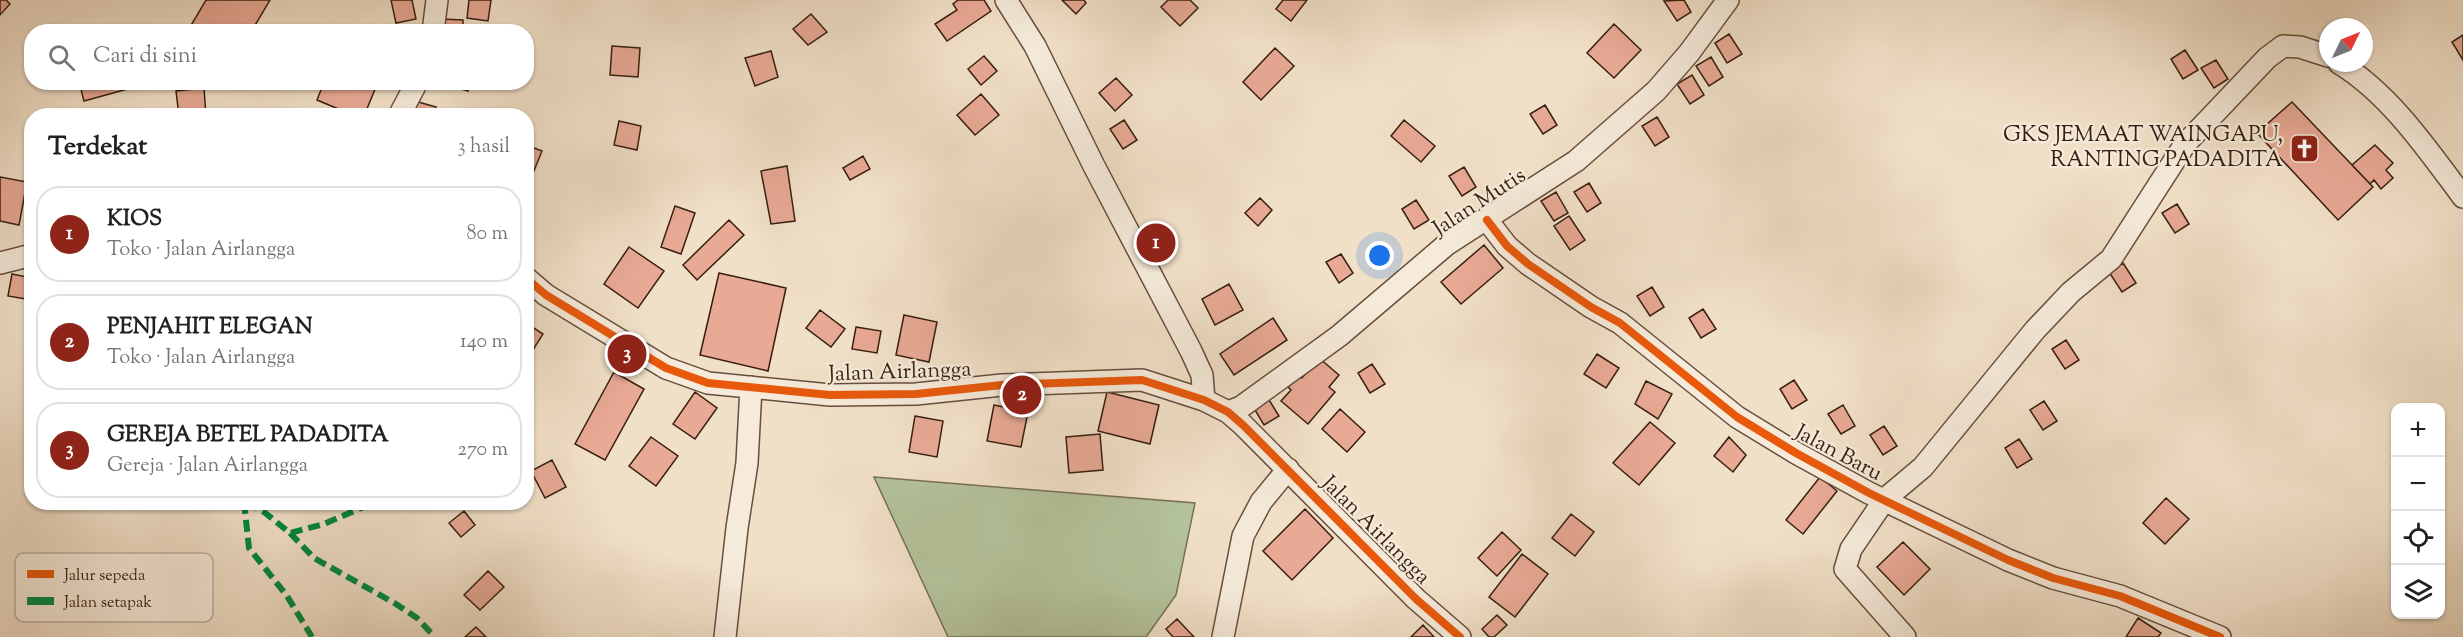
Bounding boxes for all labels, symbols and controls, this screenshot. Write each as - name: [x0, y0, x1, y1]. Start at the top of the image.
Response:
- north arrow: [2319, 18, 2373, 72]
- search box: [24, 24, 534, 90]
- icon: search: [45, 41, 78, 74]
- text: Cari di sini: [93, 41, 197, 73]
- place label: GKS JEMAAT WAINGAPU, RANTING PADADITA: [2003, 120, 2283, 177]
- text: Terdekat: [48, 129, 147, 166]
- text: 3 hasil: [458, 133, 510, 162]
- church icon: GKS JEMAAT WAINGAPU, RANTING PADADITA: [2288, 133, 2320, 165]
- street label: Jalan Mutis: [1426, 161, 1533, 246]
- text: KIOS: [107, 204, 162, 236]
- text: 1: [66, 220, 73, 249]
- text: 80 m: [467, 220, 508, 249]
- pin: 1: [1136, 220, 1176, 266]
- text: Toko · Jalan Airlangga: [107, 236, 295, 265]
- your location: [1365, 241, 1394, 270]
- text: PENJAHIT ELEGAN: [107, 312, 313, 344]
- text: 2: [65, 328, 74, 357]
- text: 140 m: [460, 328, 508, 357]
- pin: 3: [608, 332, 646, 376]
- text: Toko · Jalan Airlangga: [107, 344, 295, 373]
- street label: Jalan Airlangga: [827, 355, 972, 392]
- pin: 2: [1002, 372, 1042, 418]
- map controls: [2391, 403, 2445, 619]
- button: +: [2391, 403, 2445, 457]
- street label: Jalan Baru: [1788, 417, 1888, 491]
- text: GEREJA BETEL PADADITA: [107, 420, 389, 452]
- text: 3: [65, 436, 74, 465]
- text: 270 m: [458, 436, 508, 465]
- text: Gereja · Jalan Airlangga: [107, 452, 308, 481]
- button: −: [2391, 457, 2445, 511]
- street label: Jalan Airlangga: [1312, 468, 1437, 593]
- button: locate: [2391, 511, 2445, 565]
- legend: [15, 553, 213, 622]
- text: Jalur sepeda: [63, 565, 146, 588]
- button: layers: [2391, 565, 2445, 619]
- text: Jalan setapak: [63, 592, 152, 615]

